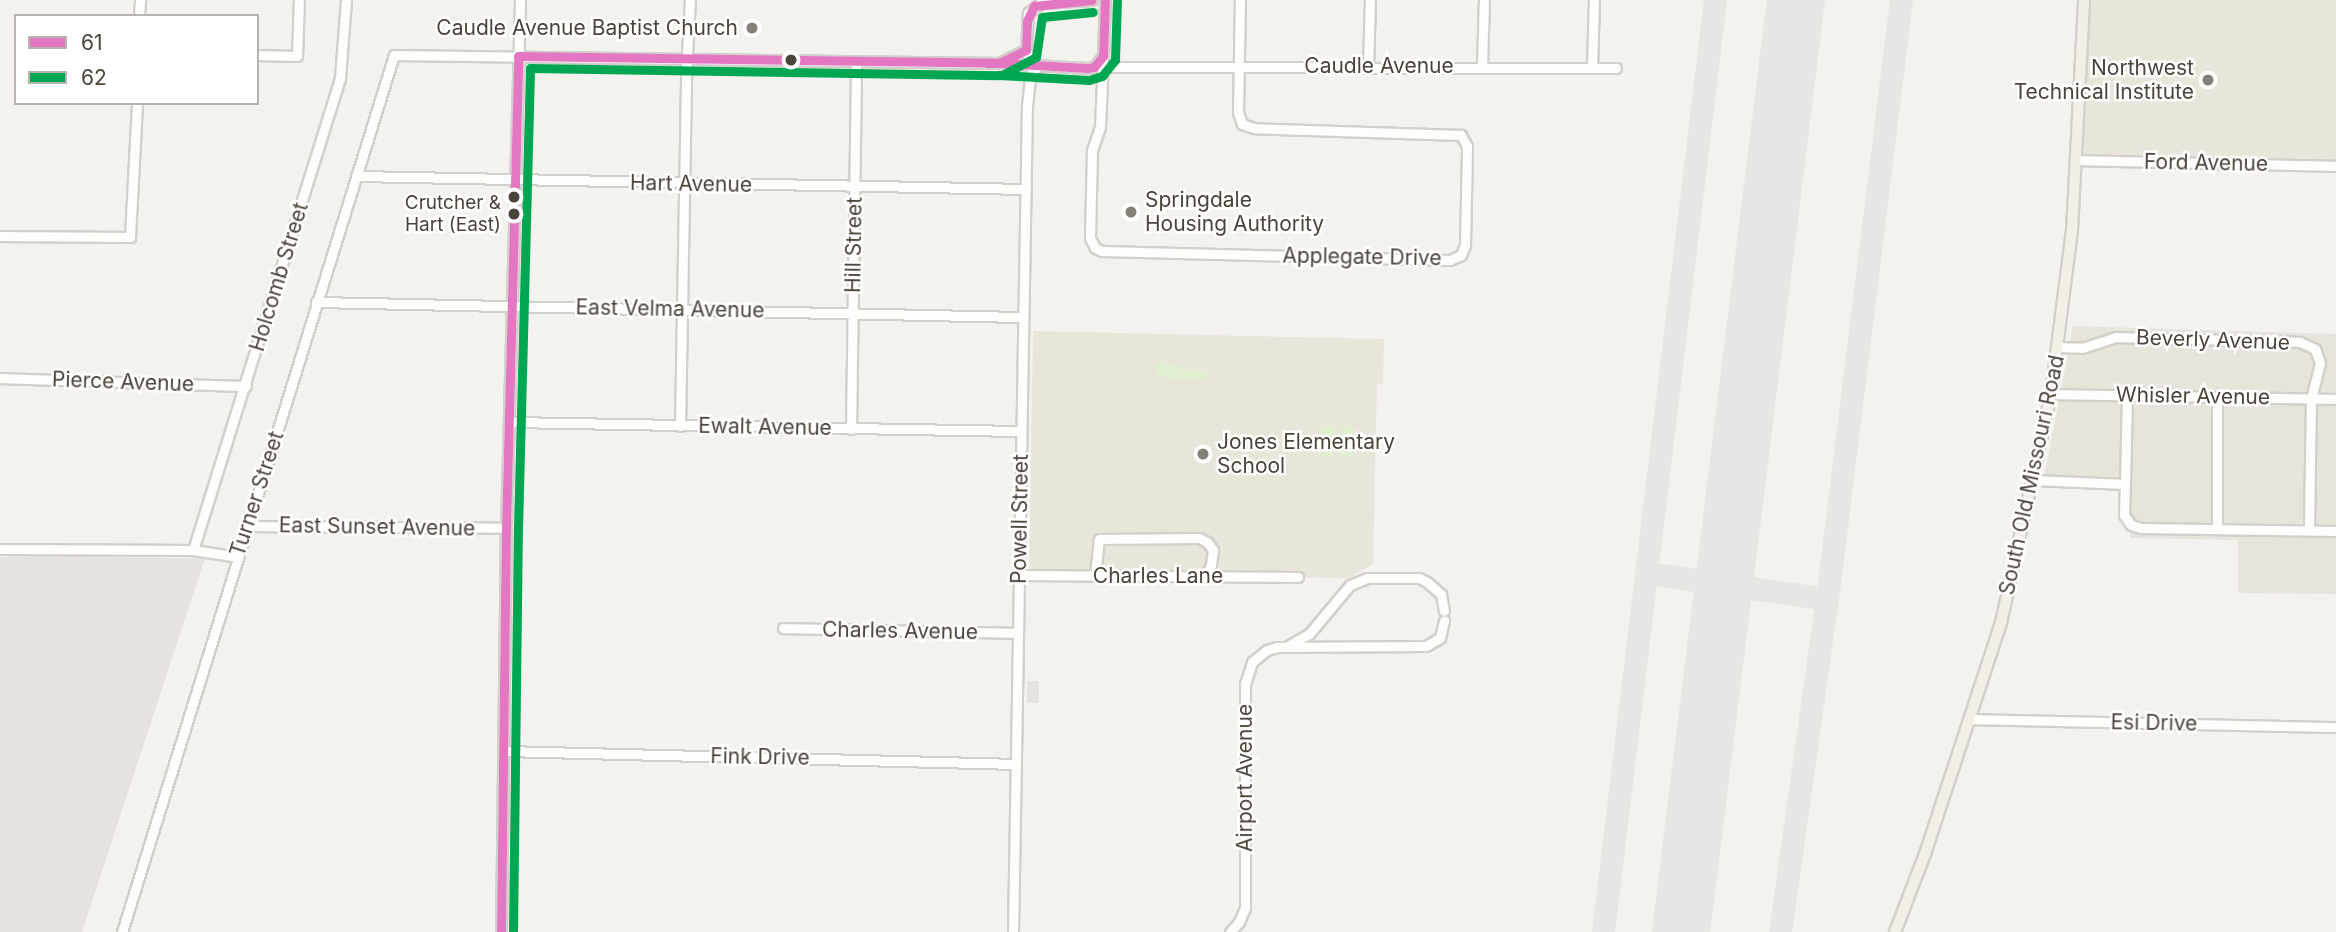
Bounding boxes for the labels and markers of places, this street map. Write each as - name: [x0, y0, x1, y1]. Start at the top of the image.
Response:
- place label: Caudle Avenue Baptist Church: [436, 15, 738, 41]
- marker: Caudle Avenue Baptist Church: [744, 20, 760, 36]
- unlabelled marker: [784, 53, 798, 67]
- place label: Northwest Technical Institute: [2014, 55, 2194, 105]
- marker: Northwest Technical Institute: [2200, 72, 2216, 88]
- place label: Springdale Housing Authority: [1145, 187, 1324, 237]
- unlabelled marker: [507, 190, 521, 204]
- place label: Crutcher & Hart (East): [405, 192, 501, 236]
- marker: Springdale Housing Authority: [1123, 204, 1139, 220]
- marker: Crutcher & Hart (East): [507, 207, 521, 221]
- place label: Jones Elementary School: [1217, 429, 1395, 479]
- marker: Jones Elementary School: [1195, 446, 1211, 462]

